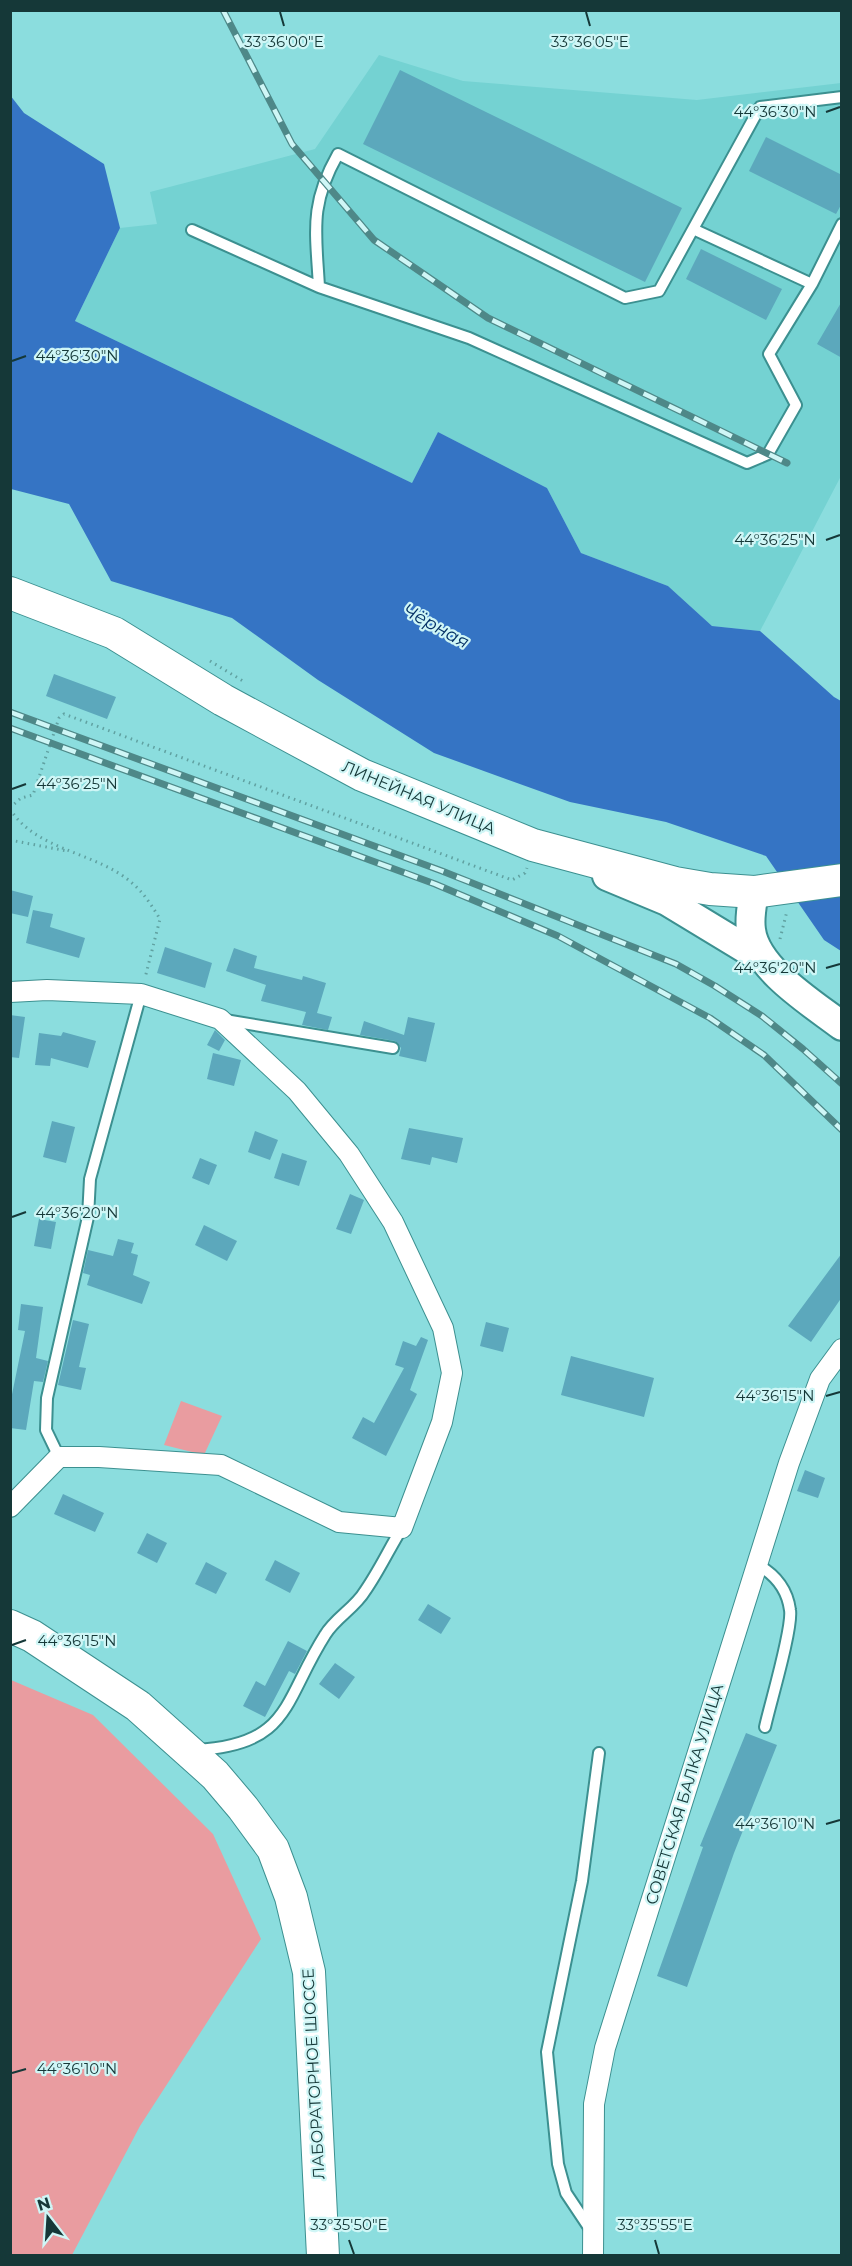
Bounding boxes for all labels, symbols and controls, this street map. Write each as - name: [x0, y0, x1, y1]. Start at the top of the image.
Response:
- text: 33°36'00"E: [244, 32, 324, 51]
- text: 33°36'05"E: [551, 32, 629, 51]
- text: 44°36'30"N: [734, 102, 816, 121]
- text: 44°36'30"N: [36, 346, 118, 365]
- text: 44°36'25"N: [734, 530, 816, 549]
- water label: Чёрная: [399, 599, 473, 653]
- street label: ЛИНЕЙНАЯ УЛИЦА: [339, 757, 498, 838]
- text: 44°36'25"N: [36, 774, 118, 793]
- text: 44°36'20"N: [733, 958, 817, 977]
- text: 44°36'20"N: [35, 1203, 119, 1222]
- text: 44°36'15"N: [736, 1386, 814, 1405]
- text: 44°36'15"N: [38, 1631, 116, 1650]
- street label: СОВЕТСКАЯ БАЛКА УЛИЦА: [642, 1681, 727, 1907]
- text: 44°36'10"N: [735, 1814, 815, 1833]
- street label: ЛАБОРАТОРНОЕ ШОССЕ: [298, 1968, 329, 2180]
- text: 44°36'10"N: [37, 2059, 117, 2078]
- north arrow: [18, 2188, 78, 2248]
- text: N: [35, 2193, 53, 2215]
- text: 33°35'50"E: [310, 2215, 388, 2234]
- text: 33°35'55"E: [617, 2215, 693, 2234]

